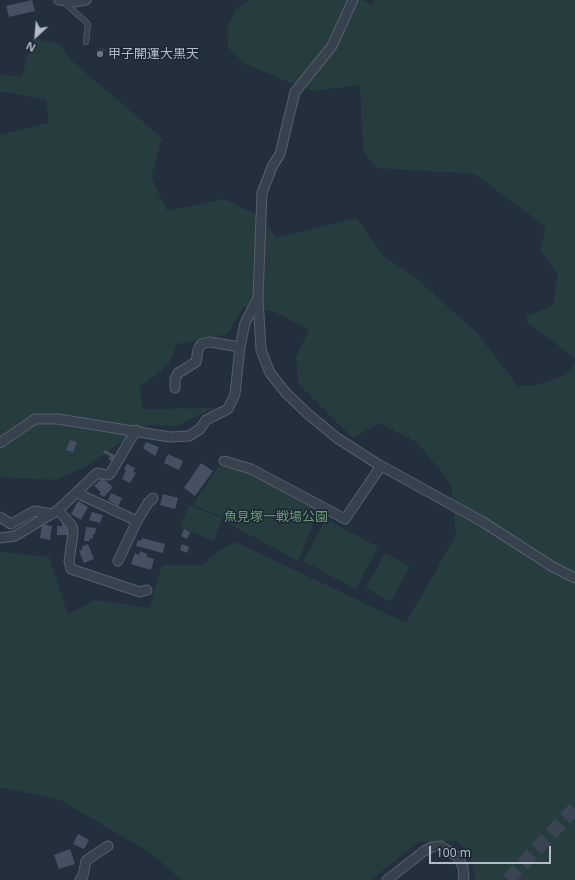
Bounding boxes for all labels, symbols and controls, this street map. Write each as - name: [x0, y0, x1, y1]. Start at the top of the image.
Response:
- north arrow: [16, 16, 56, 56]
- text: N: [23, 39, 38, 56]
- place label: 甲子開運大黒天: [108, 46, 199, 62]
- marker: 甲子開運大黒天: [95, 49, 105, 59]
- park label: 魚見塚一戦場公園: [224, 509, 328, 525]
- scale bar: [431, 838, 553, 864]
- text: 100 m: [436, 844, 471, 861]

